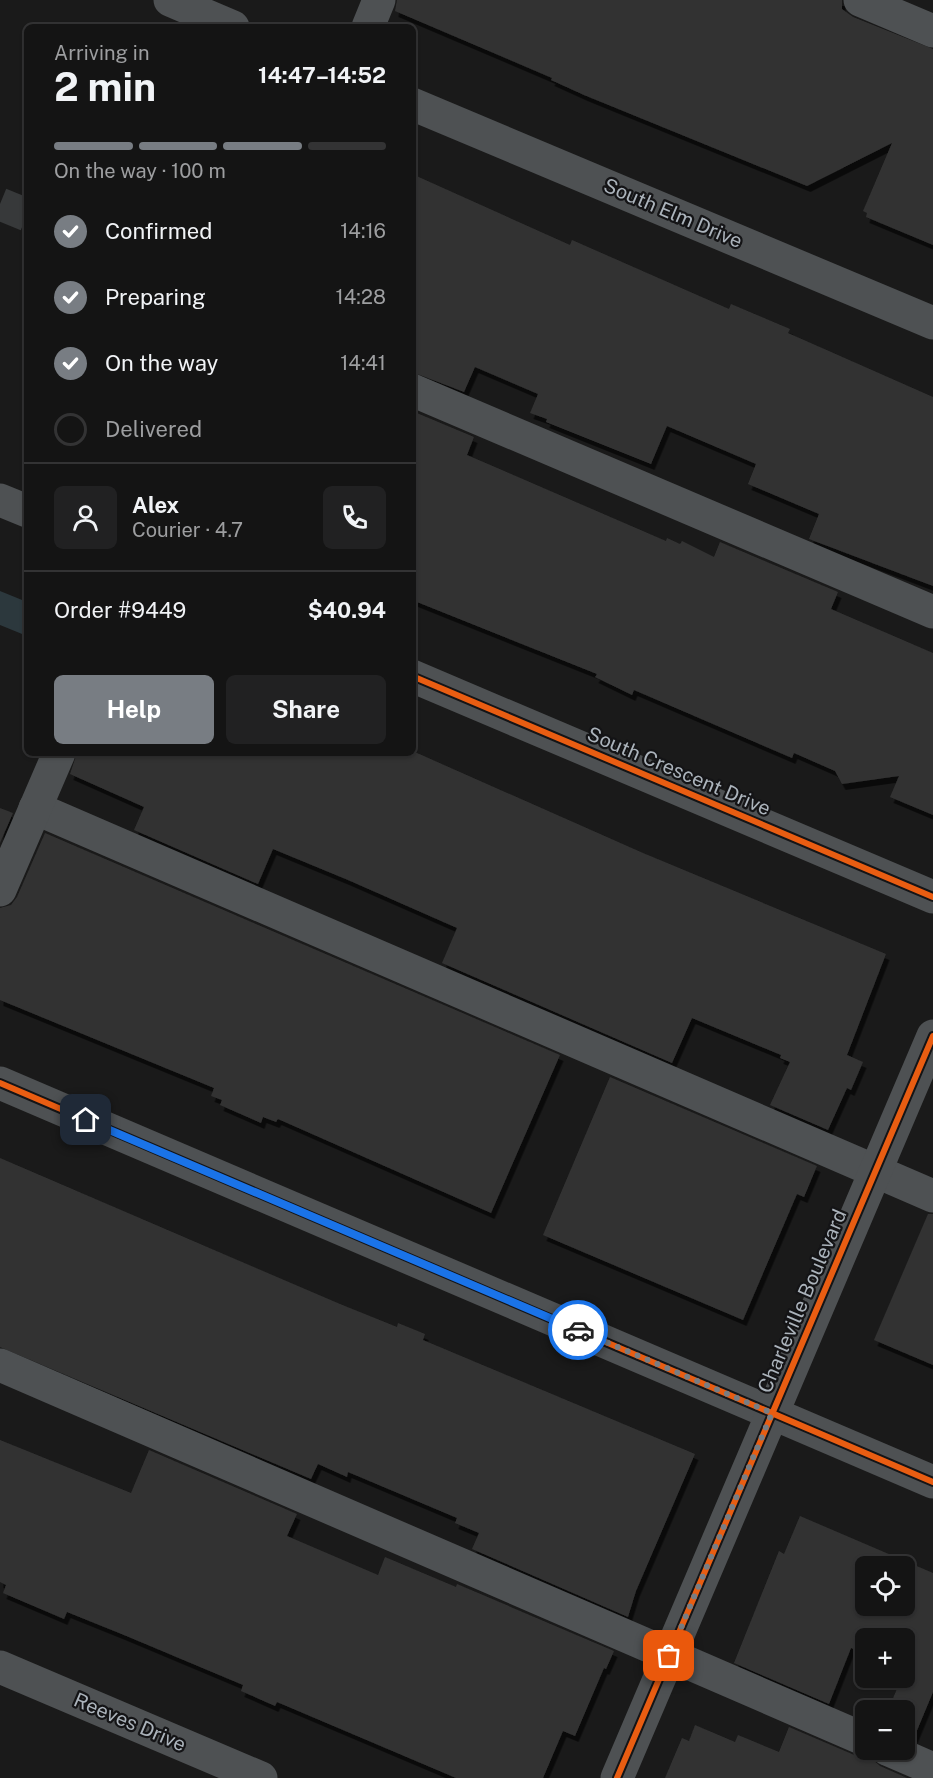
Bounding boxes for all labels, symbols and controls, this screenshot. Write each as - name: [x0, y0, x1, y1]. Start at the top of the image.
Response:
- text: Arriving in: [54, 41, 149, 65]
- text: 14:47–14:52: [258, 62, 386, 88]
- text: 2 min: [54, 64, 156, 110]
- text: On the way · 100 m: [54, 159, 226, 183]
- street label: South Elm Drive: [600, 173, 746, 253]
- icon: check: [54, 215, 87, 248]
- text: Confirmed: [105, 218, 212, 244]
- text: 14:16: [340, 219, 386, 243]
- icon: check: [54, 281, 87, 314]
- text: Preparing: [105, 284, 206, 310]
- text: 14:28: [336, 285, 386, 309]
- icon: check: [54, 347, 87, 380]
- text: On the way: [105, 350, 218, 376]
- text: 14:41: [340, 351, 386, 375]
- text: Delivered: [105, 416, 202, 442]
- button: person: [54, 486, 117, 549]
- button: phone: [323, 486, 386, 549]
- text: Alex: [132, 492, 179, 518]
- text: Courier · 4.7: [132, 518, 243, 542]
- text: Order #9449: [54, 597, 186, 623]
- text: $40.94: [308, 597, 386, 623]
- button: Help: [54, 675, 214, 744]
- button: Share: [226, 675, 386, 744]
- street label: South Crescent Drive: [584, 721, 774, 821]
- pin: [60, 1094, 111, 1145]
- icon: home: [69, 1103, 102, 1136]
- street label: Charleville Boulevard: [752, 1206, 852, 1396]
- courier: [548, 1300, 608, 1360]
- icon: car: [562, 1314, 595, 1347]
- map controls: [855, 1556, 915, 1760]
- button: locate: [855, 1556, 915, 1616]
- button: +: [855, 1628, 915, 1688]
- pin: [643, 1630, 694, 1681]
- icon: bag: [652, 1639, 685, 1672]
- street label: Reeves Drive: [70, 1688, 190, 1756]
- button: −: [855, 1700, 915, 1760]

